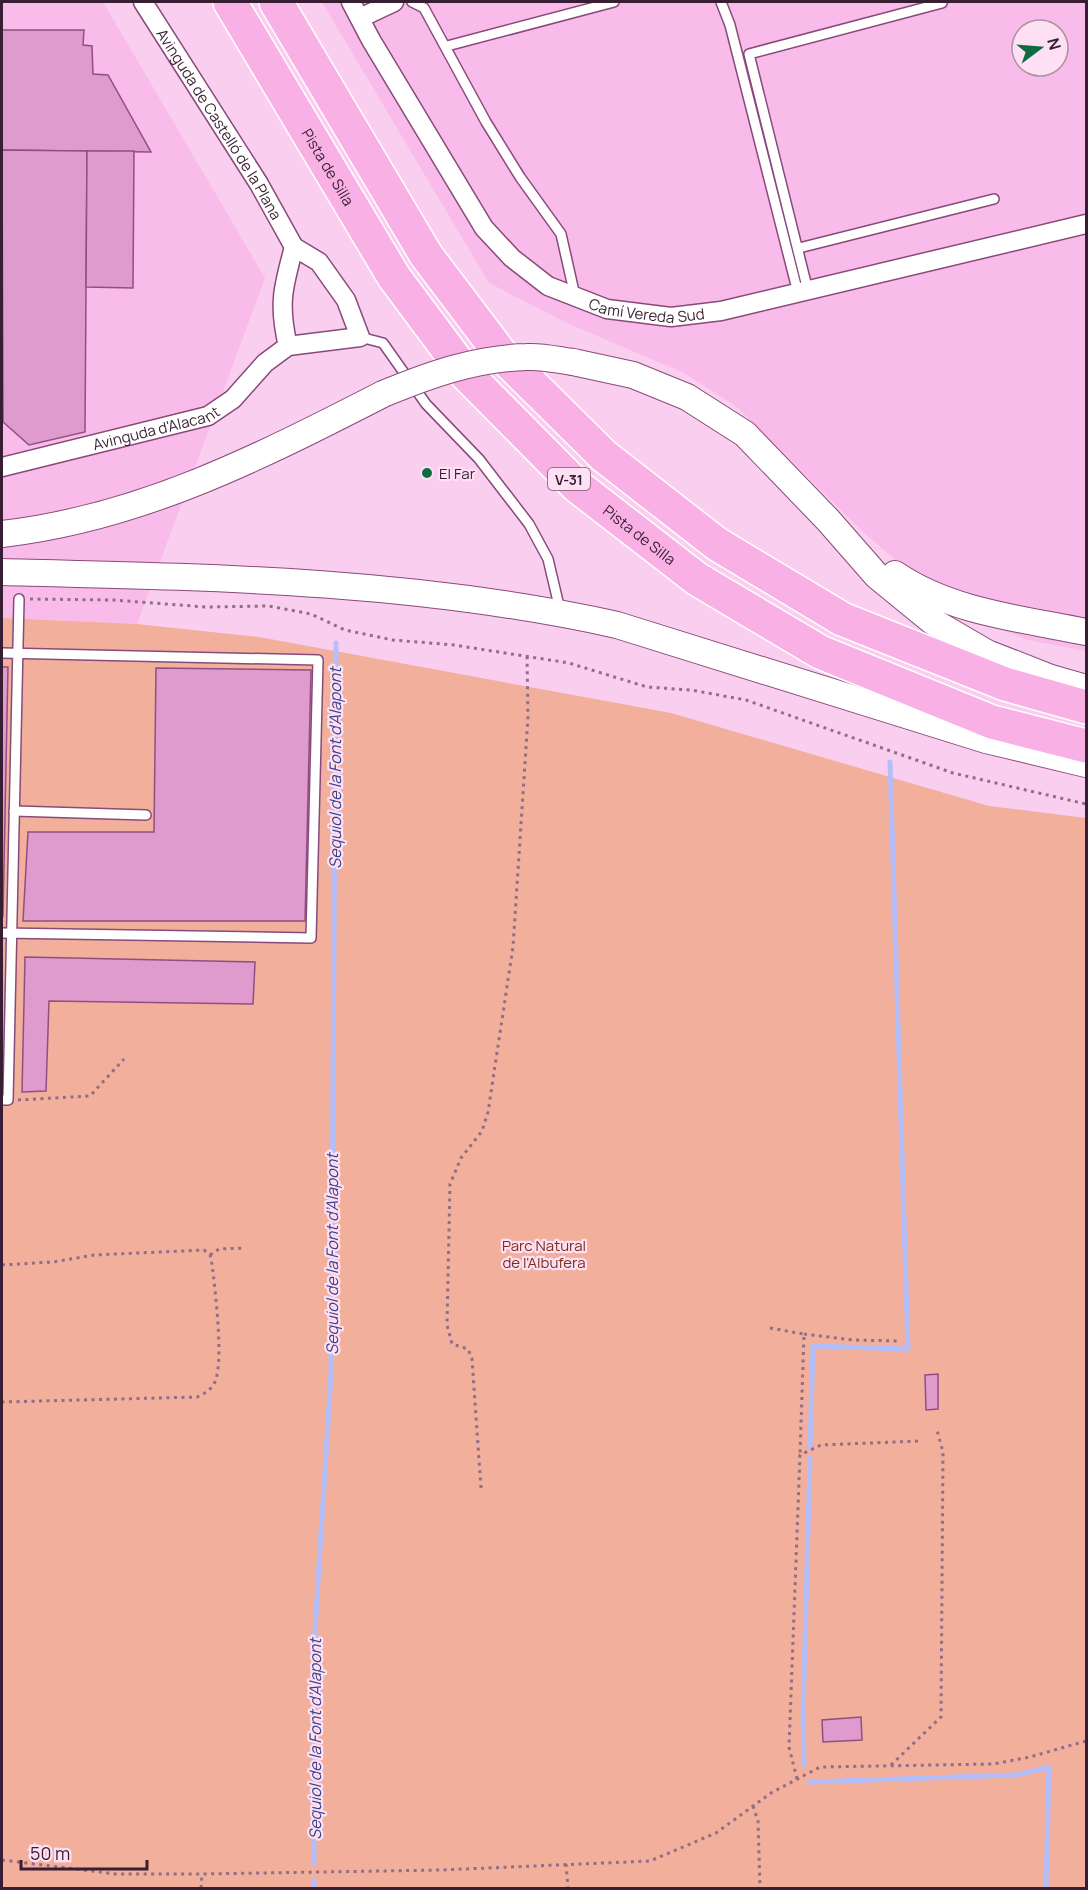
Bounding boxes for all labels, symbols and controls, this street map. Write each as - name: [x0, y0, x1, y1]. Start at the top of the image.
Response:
- north arrow: [1010, 18, 1070, 78]
- street label: Avinguda de Castelló de la Plana: [152, 24, 287, 223]
- text: N: [1042, 35, 1067, 52]
- street label: Pista de Silla: [297, 124, 360, 209]
- street label: Camí Vereda Sud: [586, 292, 706, 328]
- street label: Avinguda d'Alacant: [91, 401, 224, 455]
- place label: El Far: [439, 463, 476, 484]
- marker: El Far: [420, 466, 434, 480]
- road number: V-31: [548, 468, 590, 490]
- street label: Pista de Silla: [599, 500, 680, 569]
- water label: Sequiol de la Font d’Alapont: [324, 666, 346, 869]
- water label: Sequiol de la Font d’Alapont: [321, 1152, 343, 1355]
- park label: Parc Natural de l'Albufera: [502, 1235, 586, 1273]
- water label: Sequiol de la Font d’Alapont: [304, 1637, 326, 1840]
- scale bar: [21, 1833, 147, 1871]
- text: 50 m: [30, 1841, 70, 1865]

